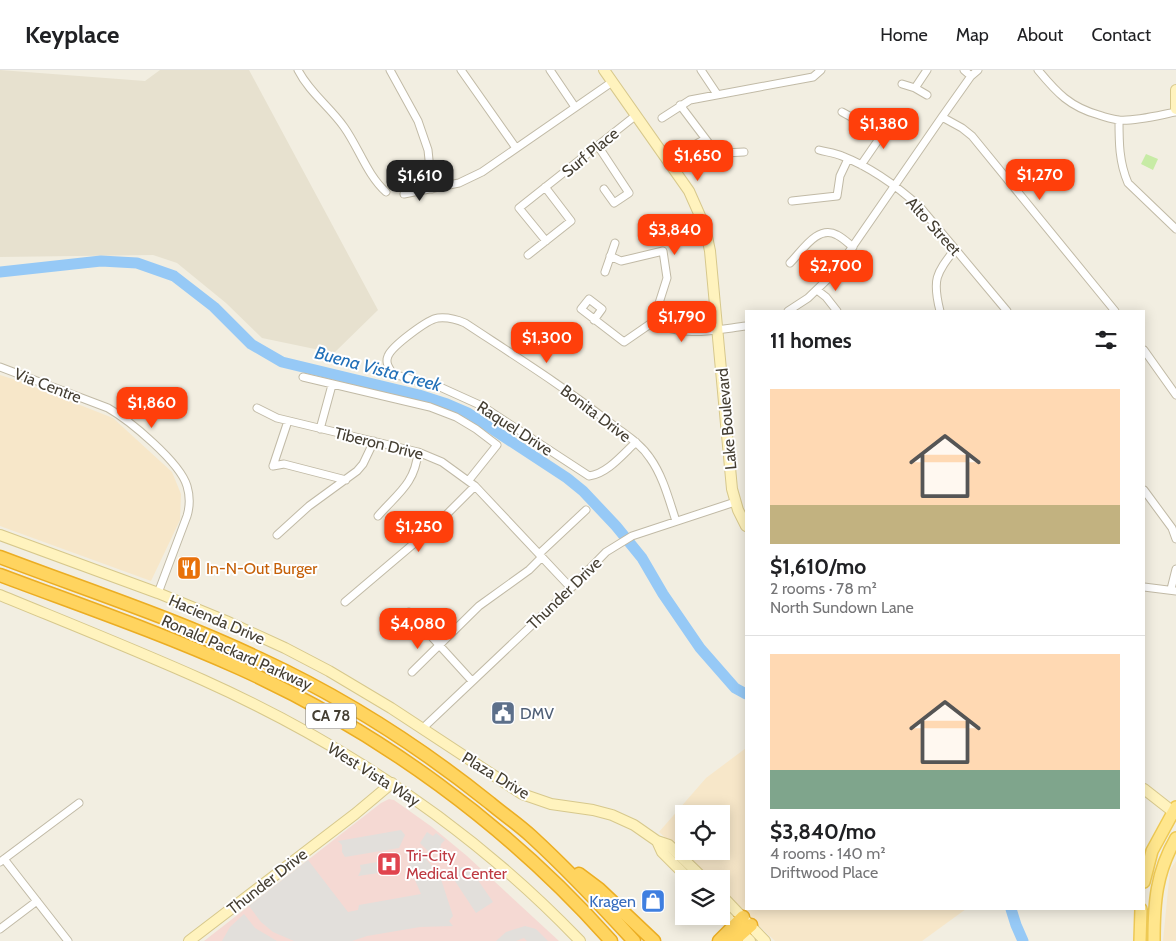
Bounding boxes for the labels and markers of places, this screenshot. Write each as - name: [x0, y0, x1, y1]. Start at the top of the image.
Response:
- pin: $1,380: [843, 108, 925, 150]
- pin: $1,650: [657, 140, 739, 182]
- pin: $1,270: [999, 158, 1081, 201]
- pin: $1,610: [379, 160, 461, 202]
- pin: $3,840: [634, 214, 716, 256]
- pin: $2,700: [795, 250, 877, 292]
- pin: $1,790: [641, 300, 723, 343]
- pin: $1,300: [506, 322, 588, 364]
- pin: $1,860: [111, 386, 193, 429]
- pin: $1,250: [378, 510, 460, 553]
- restaurant icon: In-N-Out Burger: [176, 555, 202, 581]
- place label: In-N-Out Burger: [206, 559, 318, 578]
- pin: $4,080: [377, 608, 459, 650]
- public building icon: DMV: [490, 700, 516, 726]
- place label: DMV: [520, 704, 554, 723]
- place label: Tri-City Medical Center: [406, 846, 508, 883]
- hospital icon: Tri-City Medical Center: [376, 851, 402, 877]
- shop icon: Kragen: [640, 888, 666, 914]
- place label: Kragen: [589, 892, 636, 911]

